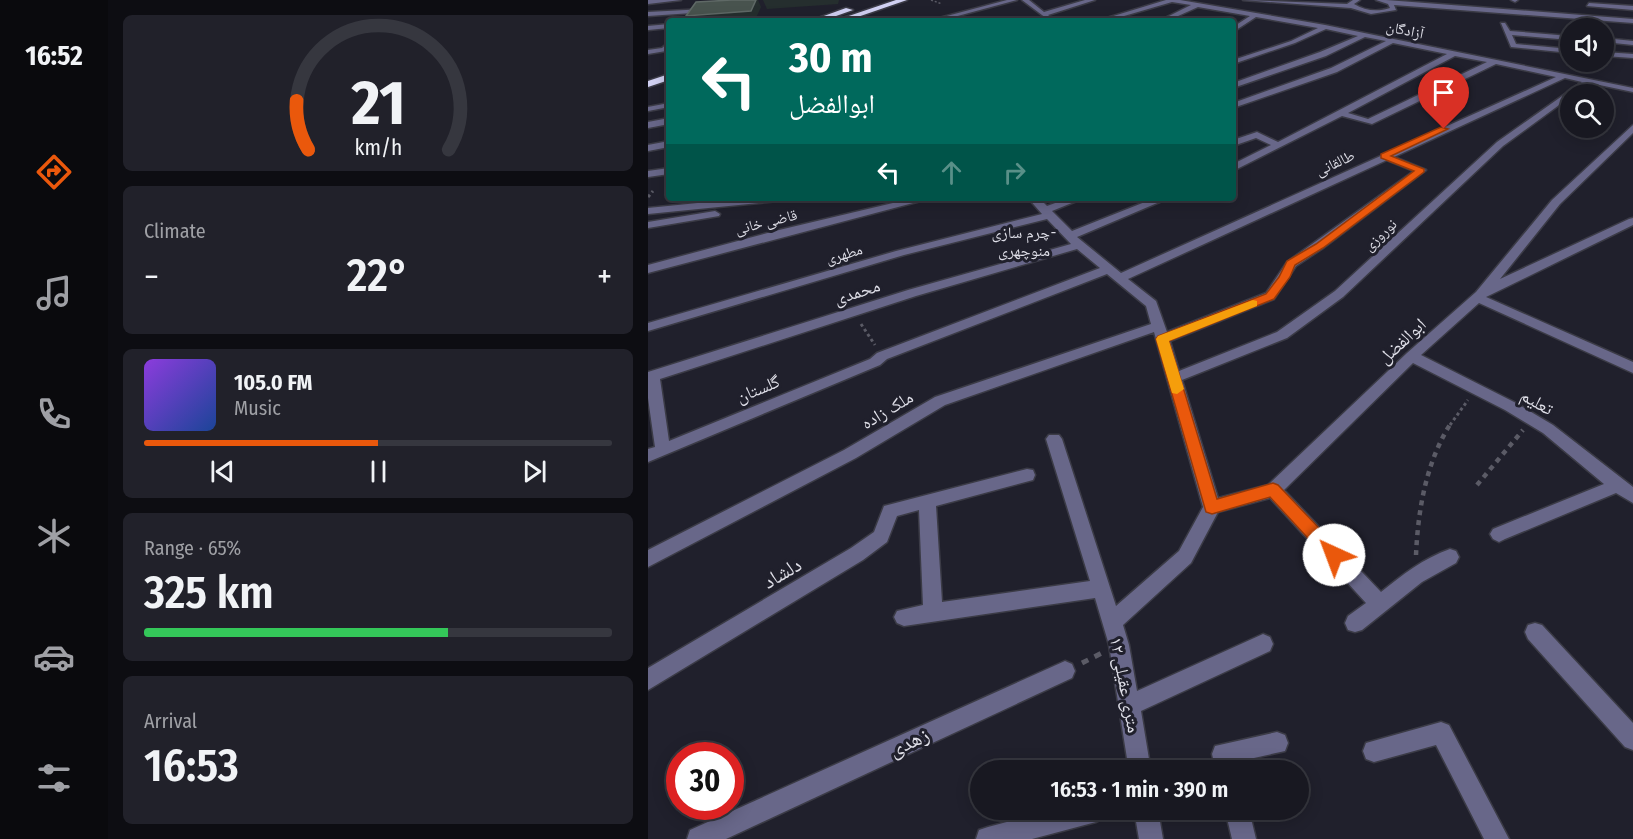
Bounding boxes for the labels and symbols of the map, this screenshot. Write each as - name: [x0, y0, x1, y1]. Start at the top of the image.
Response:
- street label: آزادگان: [1384, 17, 1427, 44]
- pin: [1418, 67, 1469, 129]
- street label: طالقانی: [1313, 146, 1358, 181]
- street label: قاضی خانی: [733, 206, 799, 239]
- street label: نوروزی: [1360, 215, 1401, 256]
- district label: چرم سازی- منوچهری: [992, 223, 1056, 261]
- street label: مطهری: [824, 240, 865, 269]
- street label: محمدی: [831, 274, 883, 310]
- street label: ابوالفضل: [1374, 313, 1430, 369]
- street label: گلستان: [733, 370, 784, 408]
- street label: تعلیم: [1516, 384, 1557, 421]
- street label: ملک زاده: [857, 386, 917, 434]
- position arrow: [1302, 523, 1366, 587]
- street label: دلشاد: [758, 551, 806, 595]
- street label: ۱۲ متری عقیلی: [1105, 635, 1145, 735]
- street label: زهدی: [885, 721, 933, 763]
- speed limit sign: 30: [666, 742, 744, 820]

